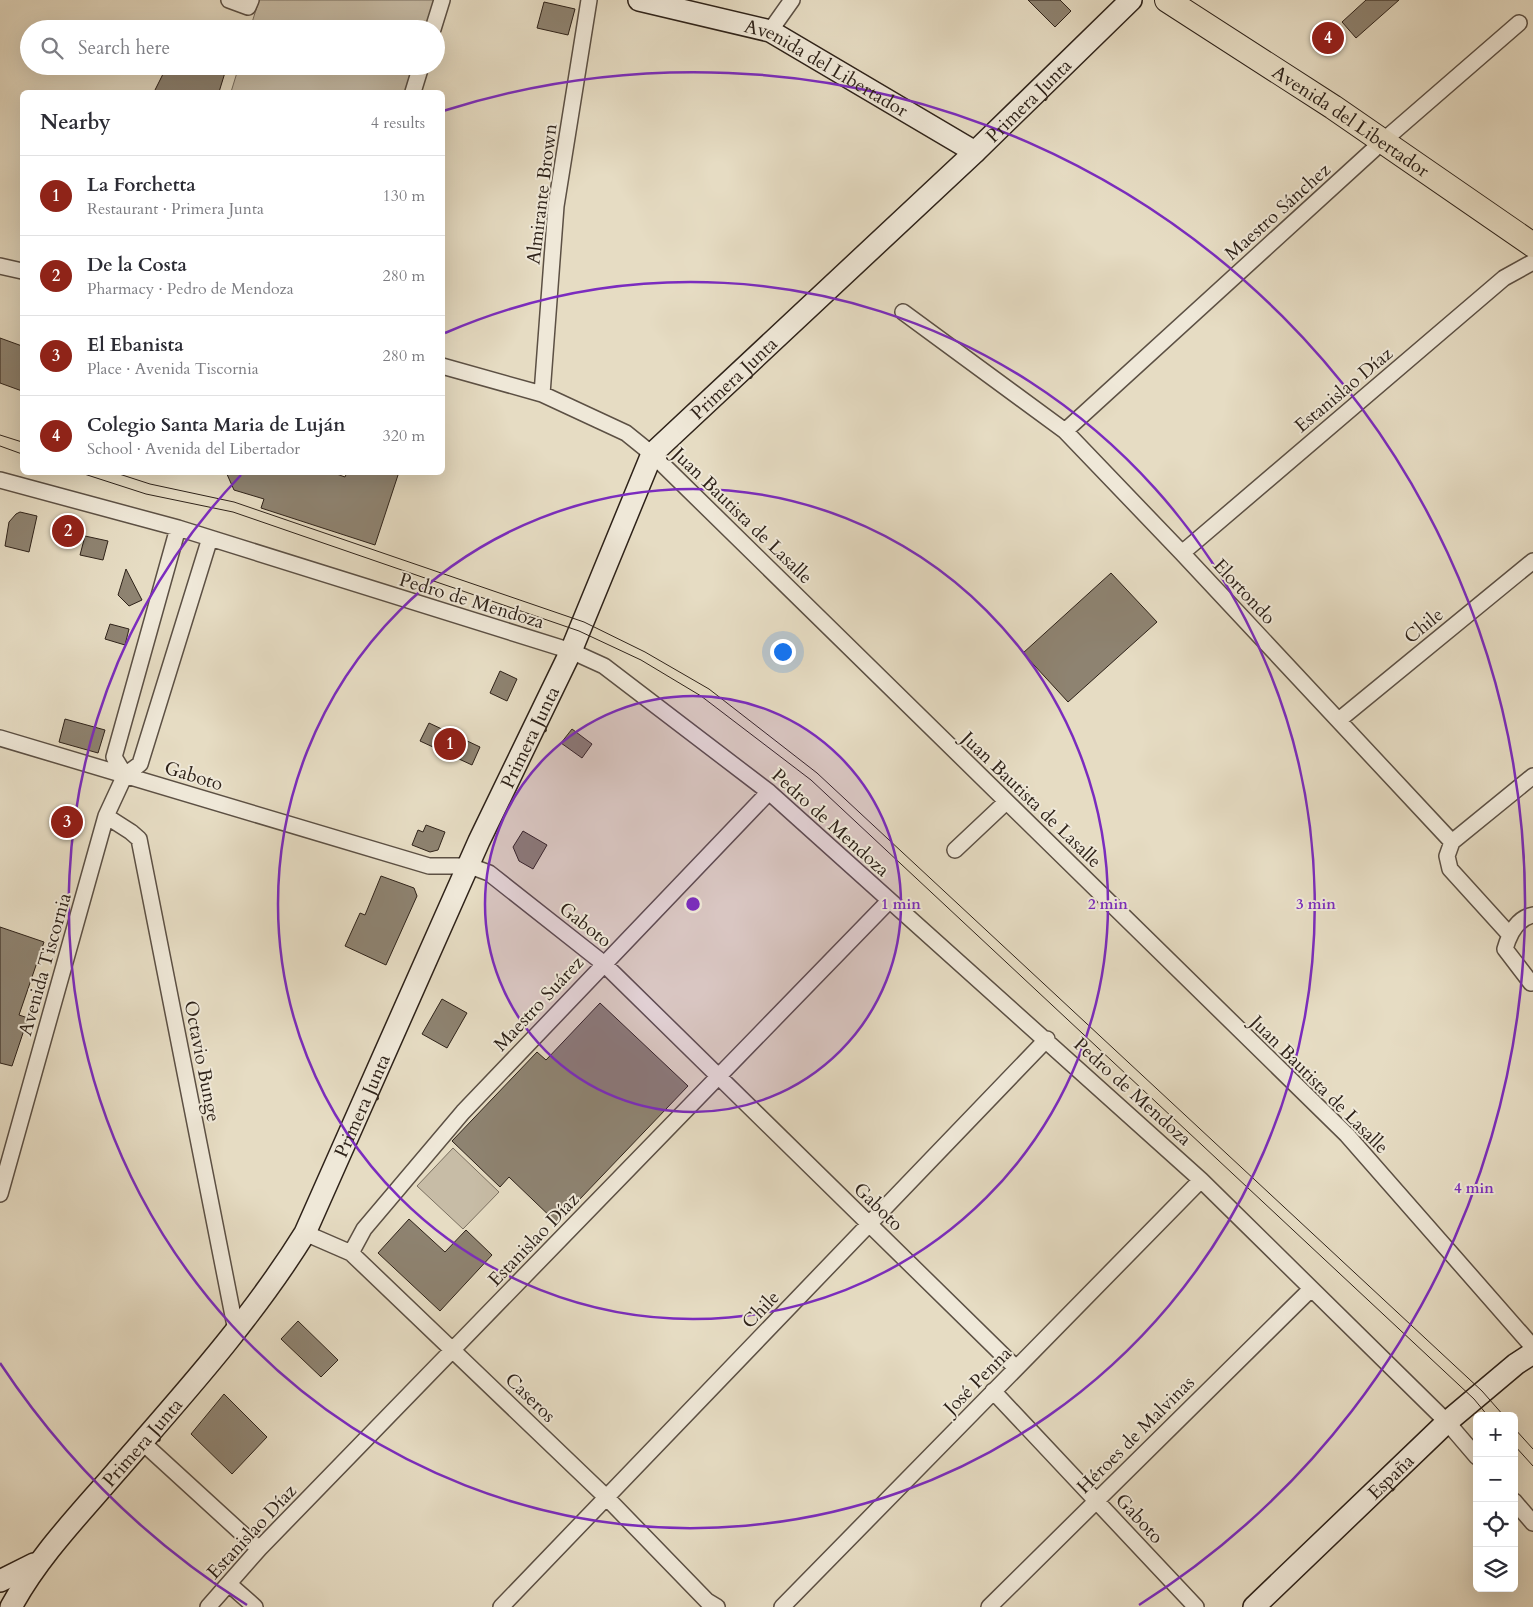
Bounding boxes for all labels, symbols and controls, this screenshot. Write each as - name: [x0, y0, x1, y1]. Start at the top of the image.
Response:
- street label: Avenida del Libertador: [742, 13, 913, 124]
- pin: 4: [1312, 19, 1344, 57]
- search box: [20, 20, 445, 75]
- icon: search: [38, 34, 66, 62]
- text: Search here: [78, 35, 170, 61]
- street label: Primera Junta: [980, 53, 1078, 149]
- street label: Avenida del Libertador: [1267, 59, 1434, 184]
- text: Nearby: [40, 108, 111, 137]
- text: 4 results: [371, 112, 425, 134]
- street label: Almirante Brown: [520, 122, 564, 266]
- street label: Maestro Sánchez: [1219, 157, 1337, 266]
- text: La Forchetta: [87, 172, 196, 198]
- text: 1: [52, 185, 60, 207]
- text: 130 m: [383, 185, 425, 207]
- text: Restaurant · Primera Junta: [87, 198, 264, 220]
- text: De la Costa: [87, 252, 187, 278]
- text: 2: [52, 265, 60, 287]
- text: 280 m: [383, 265, 425, 287]
- text: Pharmacy · Pedro de Mendoza: [87, 278, 294, 300]
- street label: Primera Junta: [685, 331, 783, 426]
- text: El Ebanista: [87, 332, 184, 358]
- street label: Estanislao Díaz: [1289, 341, 1399, 439]
- text: 3: [52, 345, 60, 367]
- text: 280 m: [383, 345, 425, 367]
- text: Place · Avenida Tiscornia: [87, 358, 259, 380]
- text: Colegio Santa Maria de Luján: [87, 412, 346, 438]
- text: 4: [52, 425, 60, 447]
- text: 320 m: [383, 425, 425, 447]
- text: School · Avenida del Libertador: [87, 438, 300, 460]
- street label: Juan Bautista de Lasalle: [664, 440, 818, 590]
- pin: 2: [52, 512, 84, 550]
- street label: Elortondo: [1207, 553, 1281, 630]
- street label: Pedro de Mendoza: [396, 567, 547, 635]
- street label: Chile: [1398, 602, 1449, 650]
- your location: [770, 639, 796, 665]
- street label: Primera Junta: [495, 682, 566, 793]
- street label: Juan Bautista de Lasalle: [953, 724, 1107, 874]
- pin: 1: [434, 725, 466, 763]
- street label: Gaboto: [161, 755, 226, 797]
- street label: Pedro de Mendoza: [766, 763, 895, 883]
- pin: 3: [51, 803, 83, 841]
- street label: Avenida Tiscornia: [12, 890, 78, 1039]
- text: 1 min: [881, 894, 921, 914]
- text: 2 min: [1088, 894, 1128, 914]
- text: 3 min: [1296, 894, 1336, 914]
- centre of rings: [684, 895, 702, 913]
- street label: Gaboto: [554, 896, 617, 954]
- street label: Maestro Suárez: [488, 950, 590, 1057]
- street label: Octavio Bunge: [178, 998, 227, 1124]
- street label: Juan Bautista de Lasalle: [1242, 1008, 1394, 1160]
- street label: Pedro de Mendoza: [1068, 1032, 1197, 1152]
- street label: Primera Junta: [328, 1050, 397, 1162]
- street label: Gaboto: [848, 1177, 909, 1237]
- text: 4 min: [1454, 1178, 1494, 1198]
- street label: Estanislao Díaz: [482, 1187, 585, 1292]
- street label: Chile: [736, 1285, 785, 1334]
- street label: José Penna: [936, 1341, 1017, 1423]
- street label: Caseros: [499, 1367, 561, 1428]
- street label: Héroes de Malvinas: [1071, 1370, 1200, 1499]
- street label: Primera Junta: [97, 1393, 189, 1493]
- map controls: [1473, 1412, 1518, 1592]
- button: +: [1473, 1412, 1518, 1457]
- street label: España: [1362, 1448, 1420, 1506]
- button: −: [1473, 1457, 1518, 1502]
- street label: Estanislao Díaz: [201, 1478, 303, 1585]
- street label: Gaboto: [1109, 1488, 1169, 1549]
- button: locate: [1473, 1502, 1518, 1547]
- button: layers: [1473, 1547, 1518, 1592]

